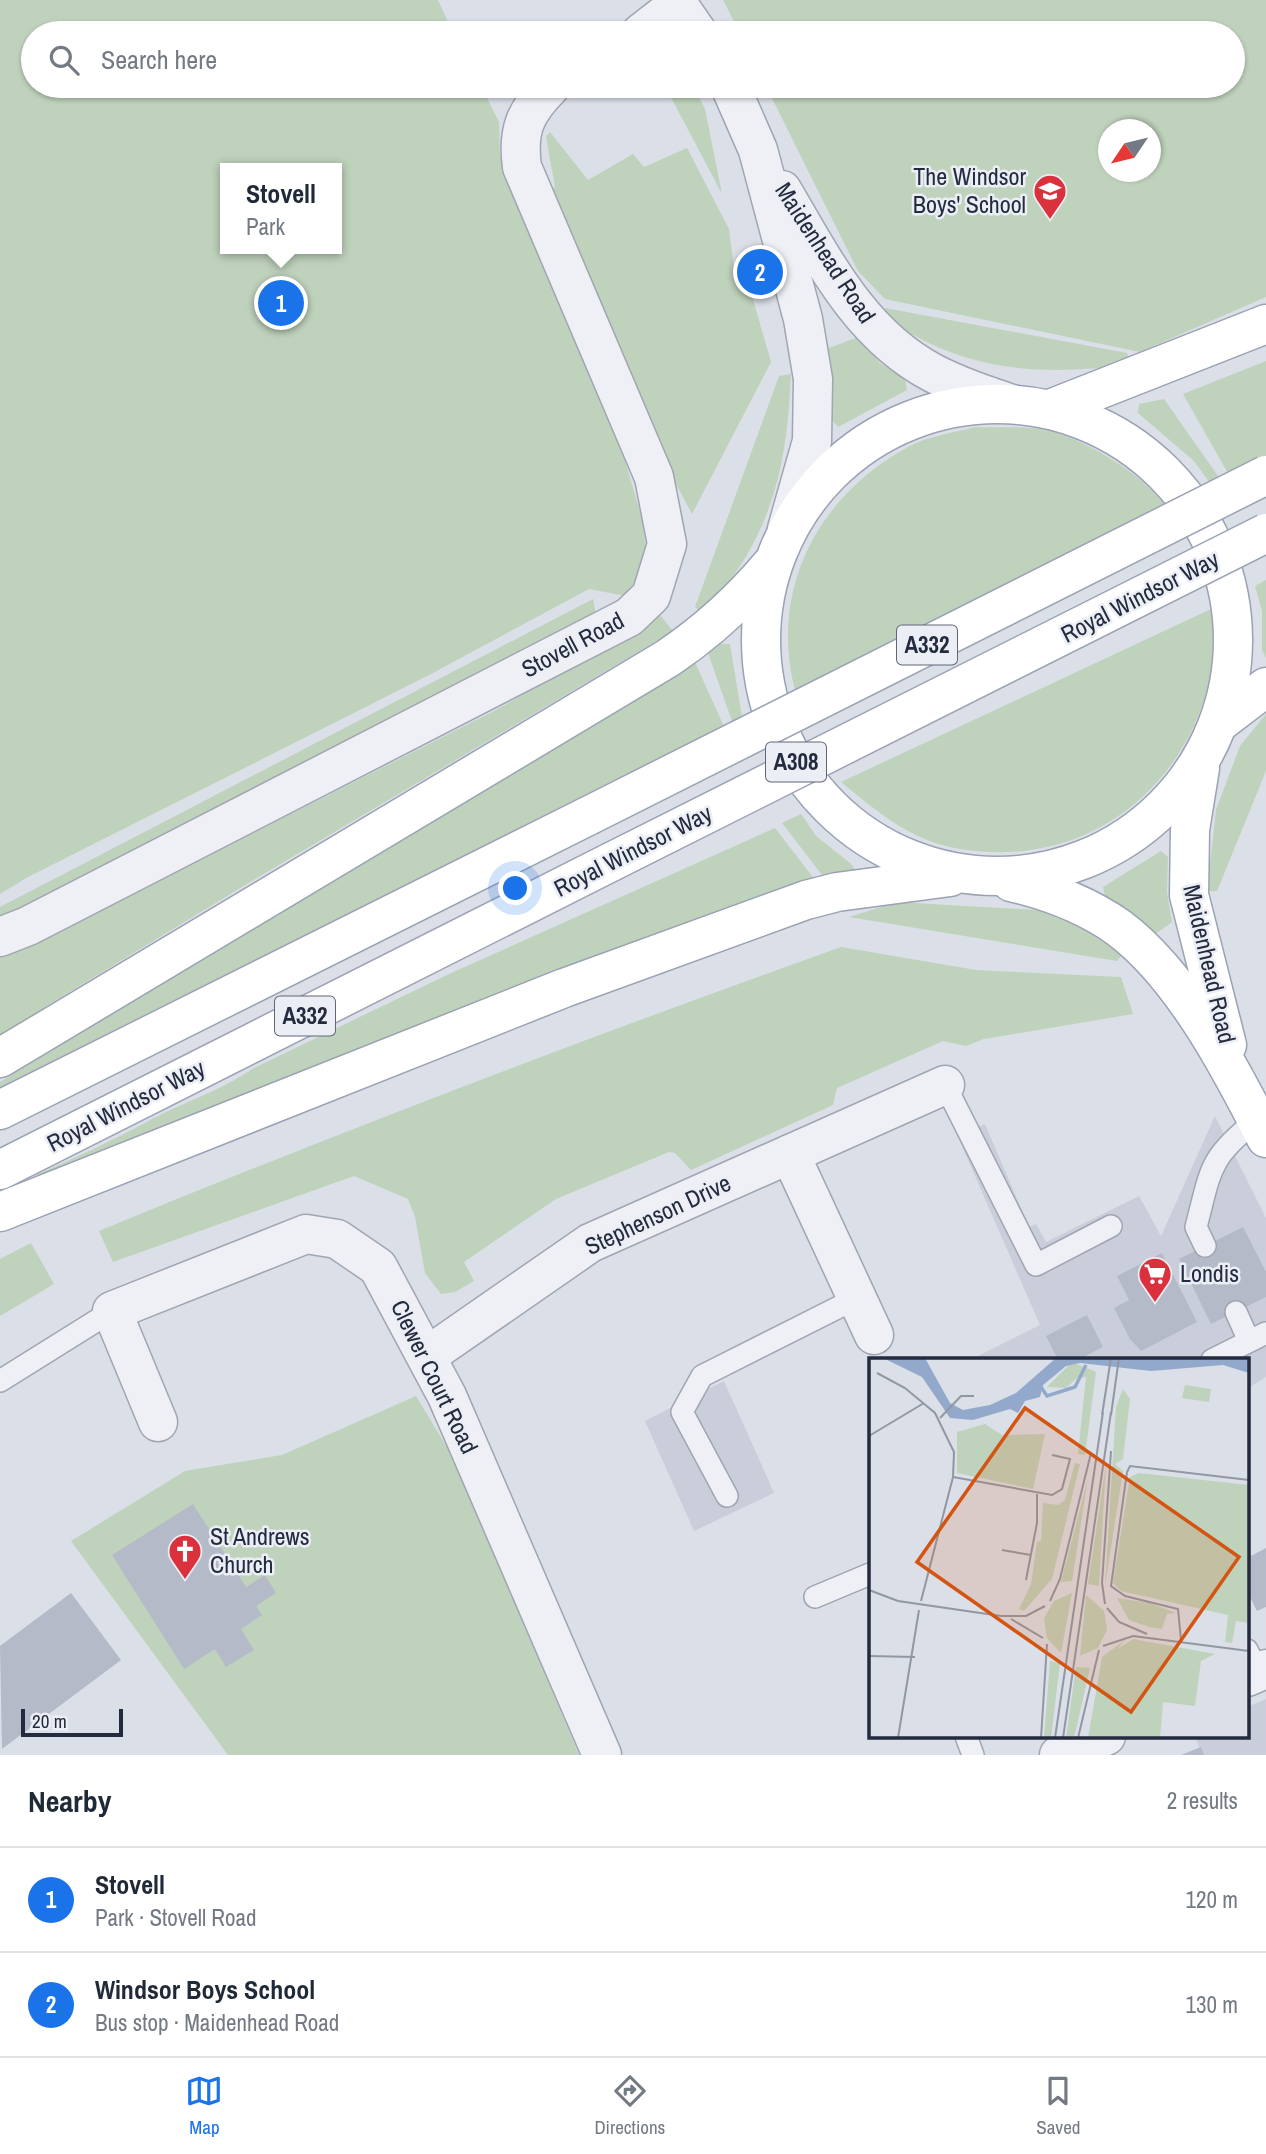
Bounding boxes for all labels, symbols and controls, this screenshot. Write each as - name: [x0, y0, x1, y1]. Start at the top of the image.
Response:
- search box: [21, 21, 1245, 98]
- icon: search: [45, 41, 83, 79]
- text: Search here: [101, 42, 217, 77]
- north arrow: [1098, 119, 1161, 182]
- place label: The Windsor Boys' School: [913, 160, 1026, 220]
- popup: [220, 163, 342, 254]
- school or university icon: The Windsor Boys' School: [1031, 172, 1069, 221]
- text: Stovell: [246, 176, 316, 211]
- street label: Maidenhead Road: [768, 176, 883, 329]
- text: Park: [246, 211, 285, 242]
- pin: 2: [737, 246, 783, 298]
- pin: 1: [258, 277, 304, 329]
- street label: Royal Windsor Way: [1055, 542, 1224, 650]
- street label: Stovell Road: [516, 604, 629, 684]
- road number: A332: [897, 625, 957, 664]
- road number: A308: [766, 742, 826, 782]
- street label: Royal Windsor Way: [548, 796, 717, 904]
- your location: [498, 871, 532, 905]
- street label: Maidenhead Road: [1176, 881, 1244, 1046]
- road number: A332: [275, 996, 335, 1036]
- street label: Royal Windsor Way: [41, 1051, 210, 1159]
- street label: Stephenson Drive: [579, 1166, 736, 1262]
- supermarket icon: Londis: [1136, 1255, 1174, 1304]
- place label: Londis: [1180, 1257, 1239, 1289]
- street label: Clewer Court Road: [384, 1294, 486, 1459]
- inset map: [869, 1358, 1248, 1738]
- place label: St Andrews Church: [210, 1520, 310, 1580]
- church icon: St Andrews Church: [166, 1532, 204, 1581]
- scale bar: [21, 1706, 122, 1738]
- text: 20 m: [32, 1708, 67, 1734]
- text: Nearby: [28, 1781, 111, 1821]
- text: 2 results: [1167, 1785, 1238, 1816]
- text: Stovell: [95, 1867, 165, 1902]
- text: 1: [46, 1884, 56, 1915]
- text: 120 m: [1186, 1884, 1238, 1915]
- text: Park · Stovell Road: [95, 1902, 256, 1933]
- text: Windsor Boys School: [95, 1972, 315, 2007]
- text: 2: [46, 1989, 56, 2020]
- text: 130 m: [1186, 1989, 1238, 2020]
- text: Bus stop · Maidenhead Road: [95, 2007, 339, 2038]
- tab: Map: [185, 2072, 223, 2140]
- tab: Directions: [594, 2072, 665, 2140]
- tab: Saved: [1036, 2072, 1081, 2140]

